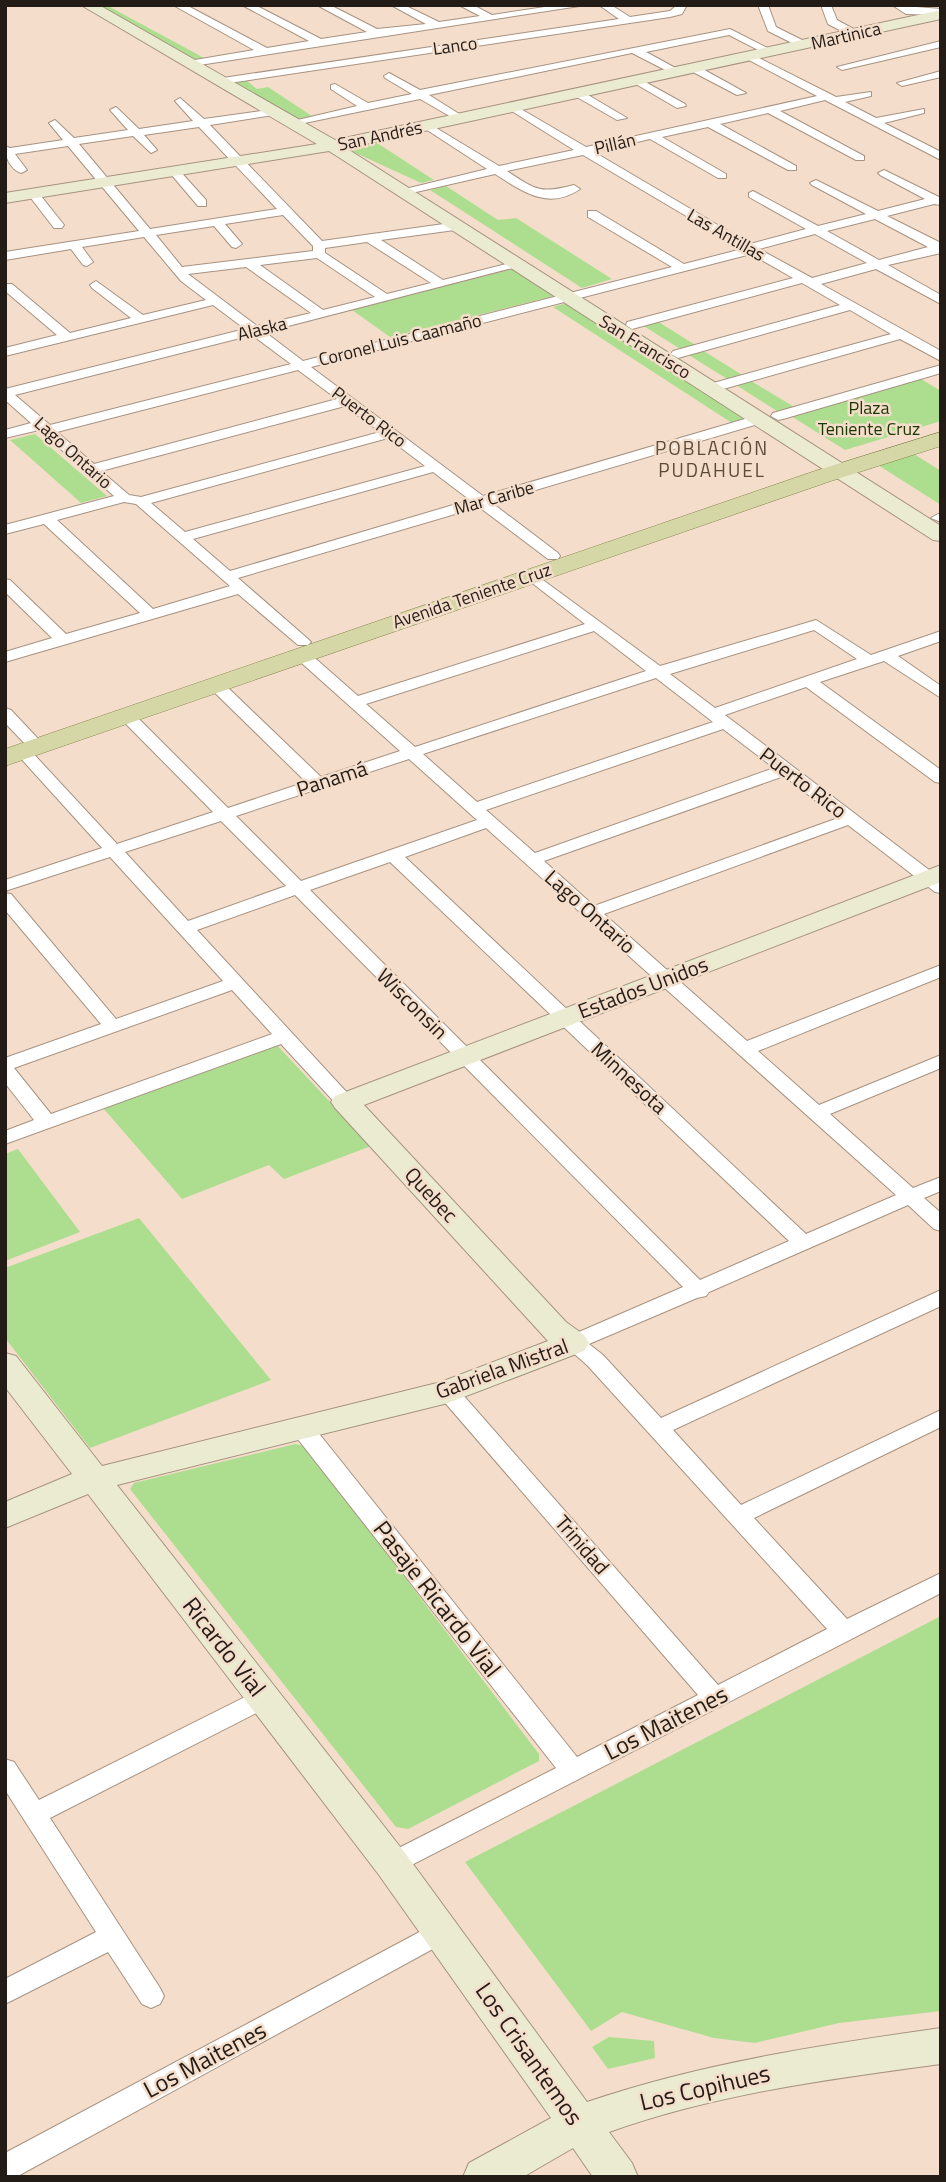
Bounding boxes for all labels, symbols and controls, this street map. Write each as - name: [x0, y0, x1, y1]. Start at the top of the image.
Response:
- street label: Martinica: [808, 14, 884, 57]
- street label: Lanco: [431, 29, 479, 62]
- street label: San Andrés: [335, 113, 425, 158]
- street label: Pillán: [592, 126, 638, 161]
- street label: Las Antillas: [682, 201, 770, 268]
- street label: Coronel Luis Caamaño: [316, 306, 484, 373]
- street label: San Francisco: [594, 308, 696, 386]
- street label: Alaska: [234, 309, 289, 348]
- street label: Puerto Rico: [326, 379, 412, 454]
- park label: Plaza Teniente Cruz: [818, 394, 920, 442]
- street label: Lago Ontario: [28, 410, 118, 495]
- district label: POBLACIÓN PUDAHUEL: [655, 433, 769, 484]
- street label: Mar Caribe: [451, 473, 537, 522]
- street label: Avenida Teniente Cruz: [389, 556, 555, 635]
- street label: Puerto Rico: [753, 739, 854, 826]
- street label: Panamá: [292, 751, 372, 805]
- street label: Lago Ontario: [538, 862, 643, 961]
- street label: Estados Unidos: [573, 948, 712, 1027]
- street label: Wisconsin: [370, 960, 456, 1046]
- street label: Minnesota: [584, 1033, 675, 1121]
- street label: Quebec: [397, 1159, 466, 1230]
- street label: Gabriela Mistral: [431, 1329, 572, 1407]
- street label: Trinidad: [548, 1508, 618, 1581]
- street label: Pasaje Ricardo Vial: [365, 1512, 510, 1684]
- street label: Ricardo Vial: [174, 1589, 275, 1704]
- street label: Los Maitenes: [597, 1676, 734, 1769]
- street label: Los Crisantemos: [467, 1975, 593, 2132]
- street label: Los Maitenes: [137, 2012, 272, 2107]
- street label: Los Copihues: [636, 2055, 774, 2120]

